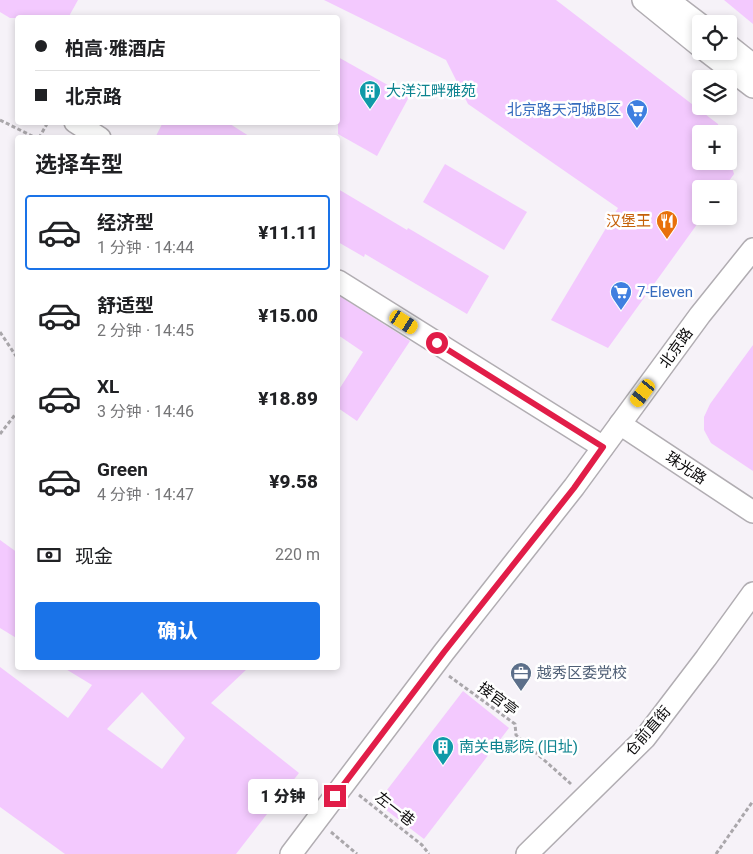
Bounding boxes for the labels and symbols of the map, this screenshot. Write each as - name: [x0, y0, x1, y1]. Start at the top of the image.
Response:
- building icon: 大洋江畔雅苑: [358, 79, 382, 110]
- place label: 大洋江畔雅苑: [386, 82, 476, 100]
- supermarket icon: 北京路天河城B区: [625, 98, 649, 129]
- place label: 北京路天河城B区: [507, 101, 621, 119]
- restaurant icon: 汉堡王: [655, 209, 679, 240]
- place label: 汉堡王: [606, 212, 651, 230]
- supermarket icon: 7-Eleven: [609, 280, 633, 311]
- place label: 7-Eleven: [637, 283, 693, 301]
- car: [387, 308, 420, 336]
- street label: 北京路: [655, 325, 697, 371]
- route start: [426, 332, 448, 354]
- car: [627, 377, 658, 409]
- street label: 珠光路: [662, 448, 710, 488]
- office icon: 越秀区委党校: [509, 661, 533, 692]
- place label: 越秀区委党校: [537, 664, 627, 682]
- street label: 接官亭: [475, 678, 521, 720]
- street label: 仓前直街: [622, 702, 674, 760]
- building icon: 南关电影院 (旧址): [431, 735, 455, 766]
- place label: 南关电影院 (旧址): [459, 738, 578, 756]
- callout: 1 分钟: [248, 778, 318, 814]
- route end: [324, 785, 346, 807]
- street label: 左一巷: [372, 788, 418, 830]

